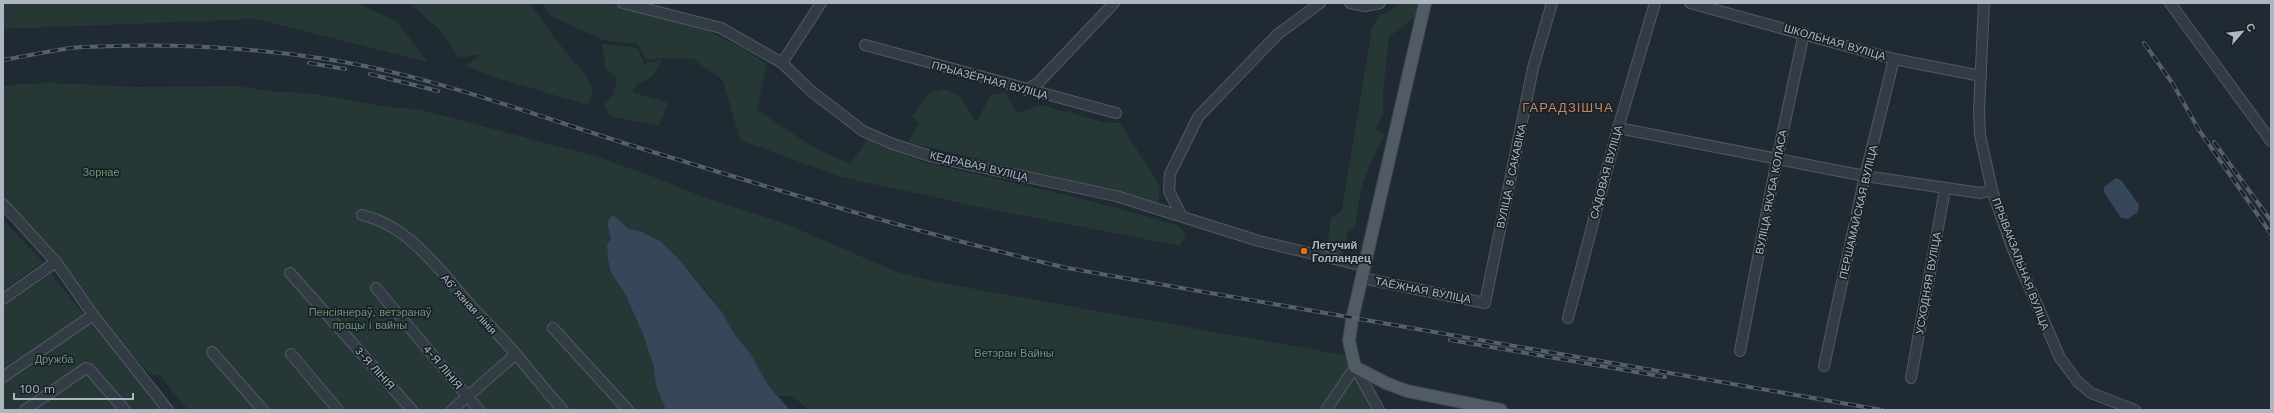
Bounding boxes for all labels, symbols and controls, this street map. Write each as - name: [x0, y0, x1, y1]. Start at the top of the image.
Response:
- north arrow: [2222, 12, 2262, 52]
- text: С: [2243, 21, 2258, 34]
- street label: ШКОЛЬНАЯ ВУЛІЦА: [1782, 22, 1888, 63]
- street label: ПРЫАЗЁРНАЯ ВУЛІЦА: [930, 59, 1050, 102]
- district label: ГАРАДЗІШЧА: [1522, 100, 1614, 115]
- street label: ВУЛІЦА 8 САКАВІКА: [1494, 122, 1529, 230]
- street label: САДОВАЯ ВУЛІЦА: [1588, 123, 1625, 221]
- street label: ВУЛІЦА ЯКУБА КОЛАСА: [1753, 128, 1790, 256]
- street label: ПЕРШАМАЙСКАЯ ВУЛІЦА: [1837, 143, 1880, 280]
- street label: КЕДРАВАЯ ВУЛІЦА: [928, 149, 1030, 184]
- park label: Зорнае: [82, 166, 120, 179]
- street label: ПРЫВАКЗАЛЬНАЯ ВУЛІЦА: [1989, 196, 2052, 333]
- street label: УСХОДНЯЯ ВУЛІЦА: [1913, 230, 1944, 335]
- place label: Летучий Голландец: [1312, 239, 1371, 265]
- marker: Летучий Голландец: [1299, 246, 1309, 256]
- street label: Абʼязная лінія: [438, 272, 499, 337]
- street label: ТАЁЖНАЯ ВУЛІЦА: [1374, 275, 1473, 306]
- park label: Пенсіянераў, ветэранаў працы і вайны: [309, 306, 432, 332]
- street label: 4-Я ЛІНІЯ: [421, 343, 465, 392]
- street label: 3-Я ЛІНІЯ: [352, 344, 397, 392]
- park label: Ветэран Вайны: [974, 347, 1054, 360]
- park label: Дружба: [35, 353, 74, 366]
- scale bar: [14, 375, 133, 401]
- text: 100 m: [20, 382, 55, 396]

